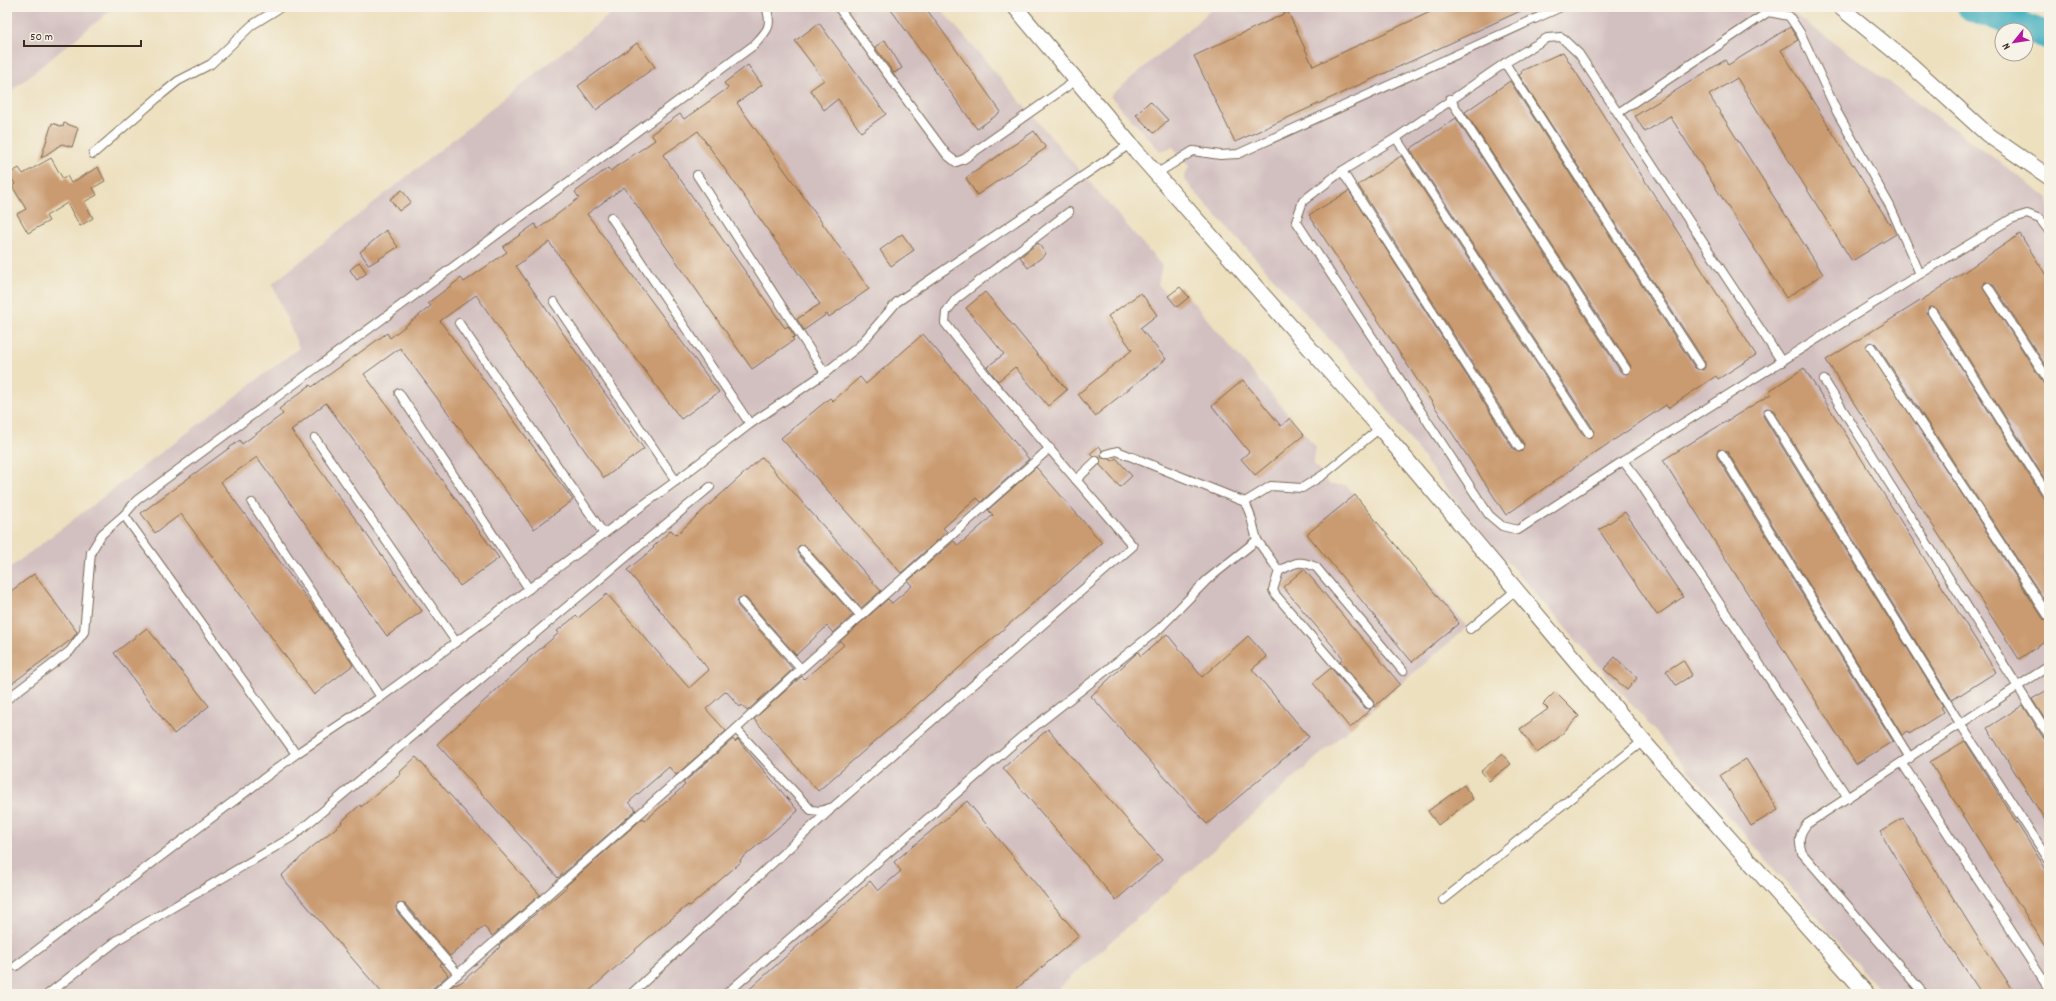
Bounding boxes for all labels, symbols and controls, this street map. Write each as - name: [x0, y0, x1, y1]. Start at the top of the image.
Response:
- scale bar: [24, 22, 141, 48]
- north arrow: [1994, 22, 2034, 62]
- text: 50 m: [30, 29, 53, 46]
- text: N: [1999, 39, 2015, 52]

